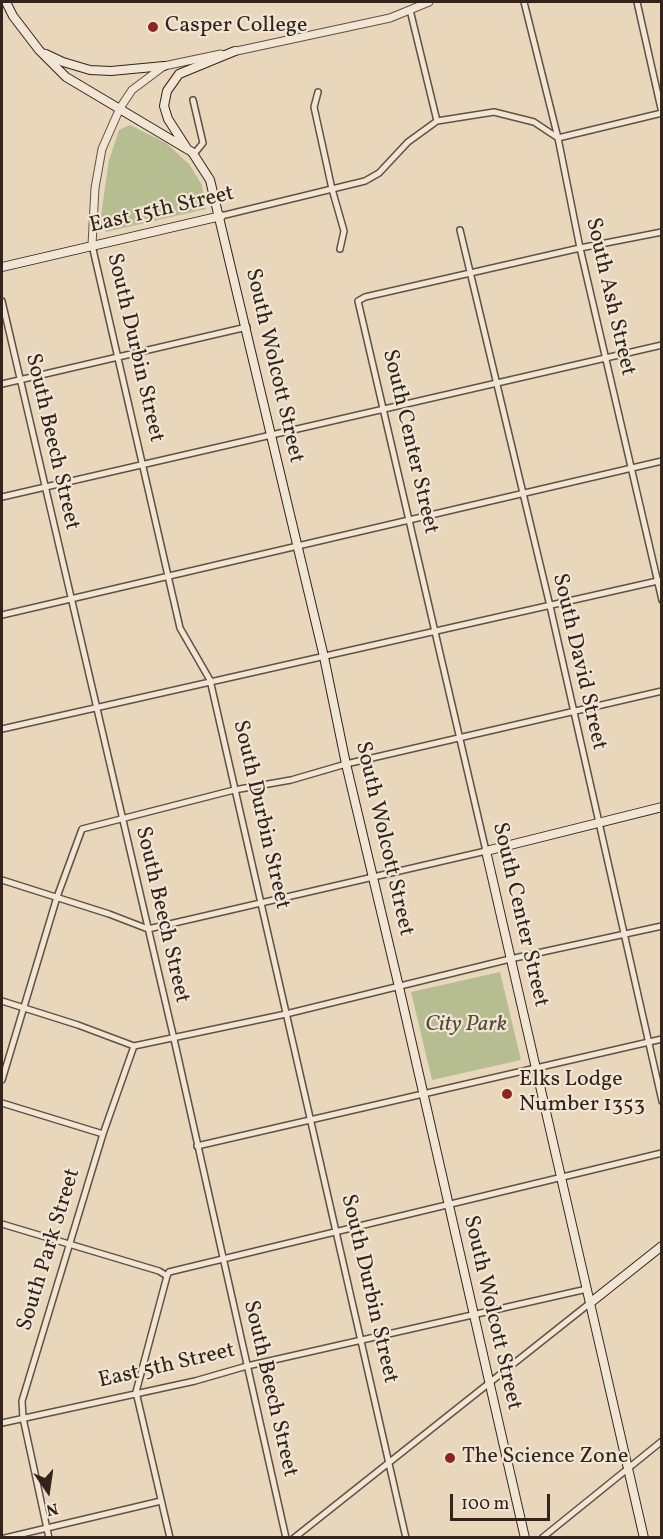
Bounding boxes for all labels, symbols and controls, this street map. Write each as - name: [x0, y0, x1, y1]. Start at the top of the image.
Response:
- place label: Casper College: [165, 14, 307, 40]
- marker: Casper College: [146, 20, 160, 34]
- street label: East 15th Street: [87, 182, 237, 240]
- street label: South Ash Street: [578, 215, 640, 379]
- street label: South Durbin Street: [99, 251, 169, 445]
- street label: South Wolcott Street: [238, 266, 308, 466]
- street label: South Center Street: [375, 347, 443, 537]
- street label: South Beech Street: [18, 351, 84, 533]
- street label: South David Street: [545, 571, 611, 753]
- street label: South Durbin Street: [225, 718, 295, 912]
- street label: South Wolcott Street: [348, 739, 418, 939]
- street label: South Center Street: [485, 820, 553, 1010]
- street label: South Beech Street: [128, 824, 194, 1006]
- park label: City Park: [425, 1013, 507, 1039]
- place label: Elks Lodge Number 1353: [519, 1068, 645, 1120]
- marker: Elks Lodge Number 1353: [500, 1087, 514, 1101]
- street label: South Park Street: [13, 1166, 87, 1334]
- street label: South Durbin Street: [333, 1192, 403, 1386]
- street label: South Wolcott Street: [456, 1213, 526, 1413]
- street label: South Beech Street: [236, 1298, 302, 1480]
- street label: East 5th Street: [96, 1338, 238, 1396]
- place label: The Science Zone: [462, 1445, 628, 1471]
- marker: The Science Zone: [443, 1451, 457, 1465]
- north arrow: [18, 1461, 78, 1521]
- scale bar: [453, 1482, 554, 1520]
- text: 100 m: [461, 1492, 510, 1517]
- text: N: [44, 1497, 60, 1521]

